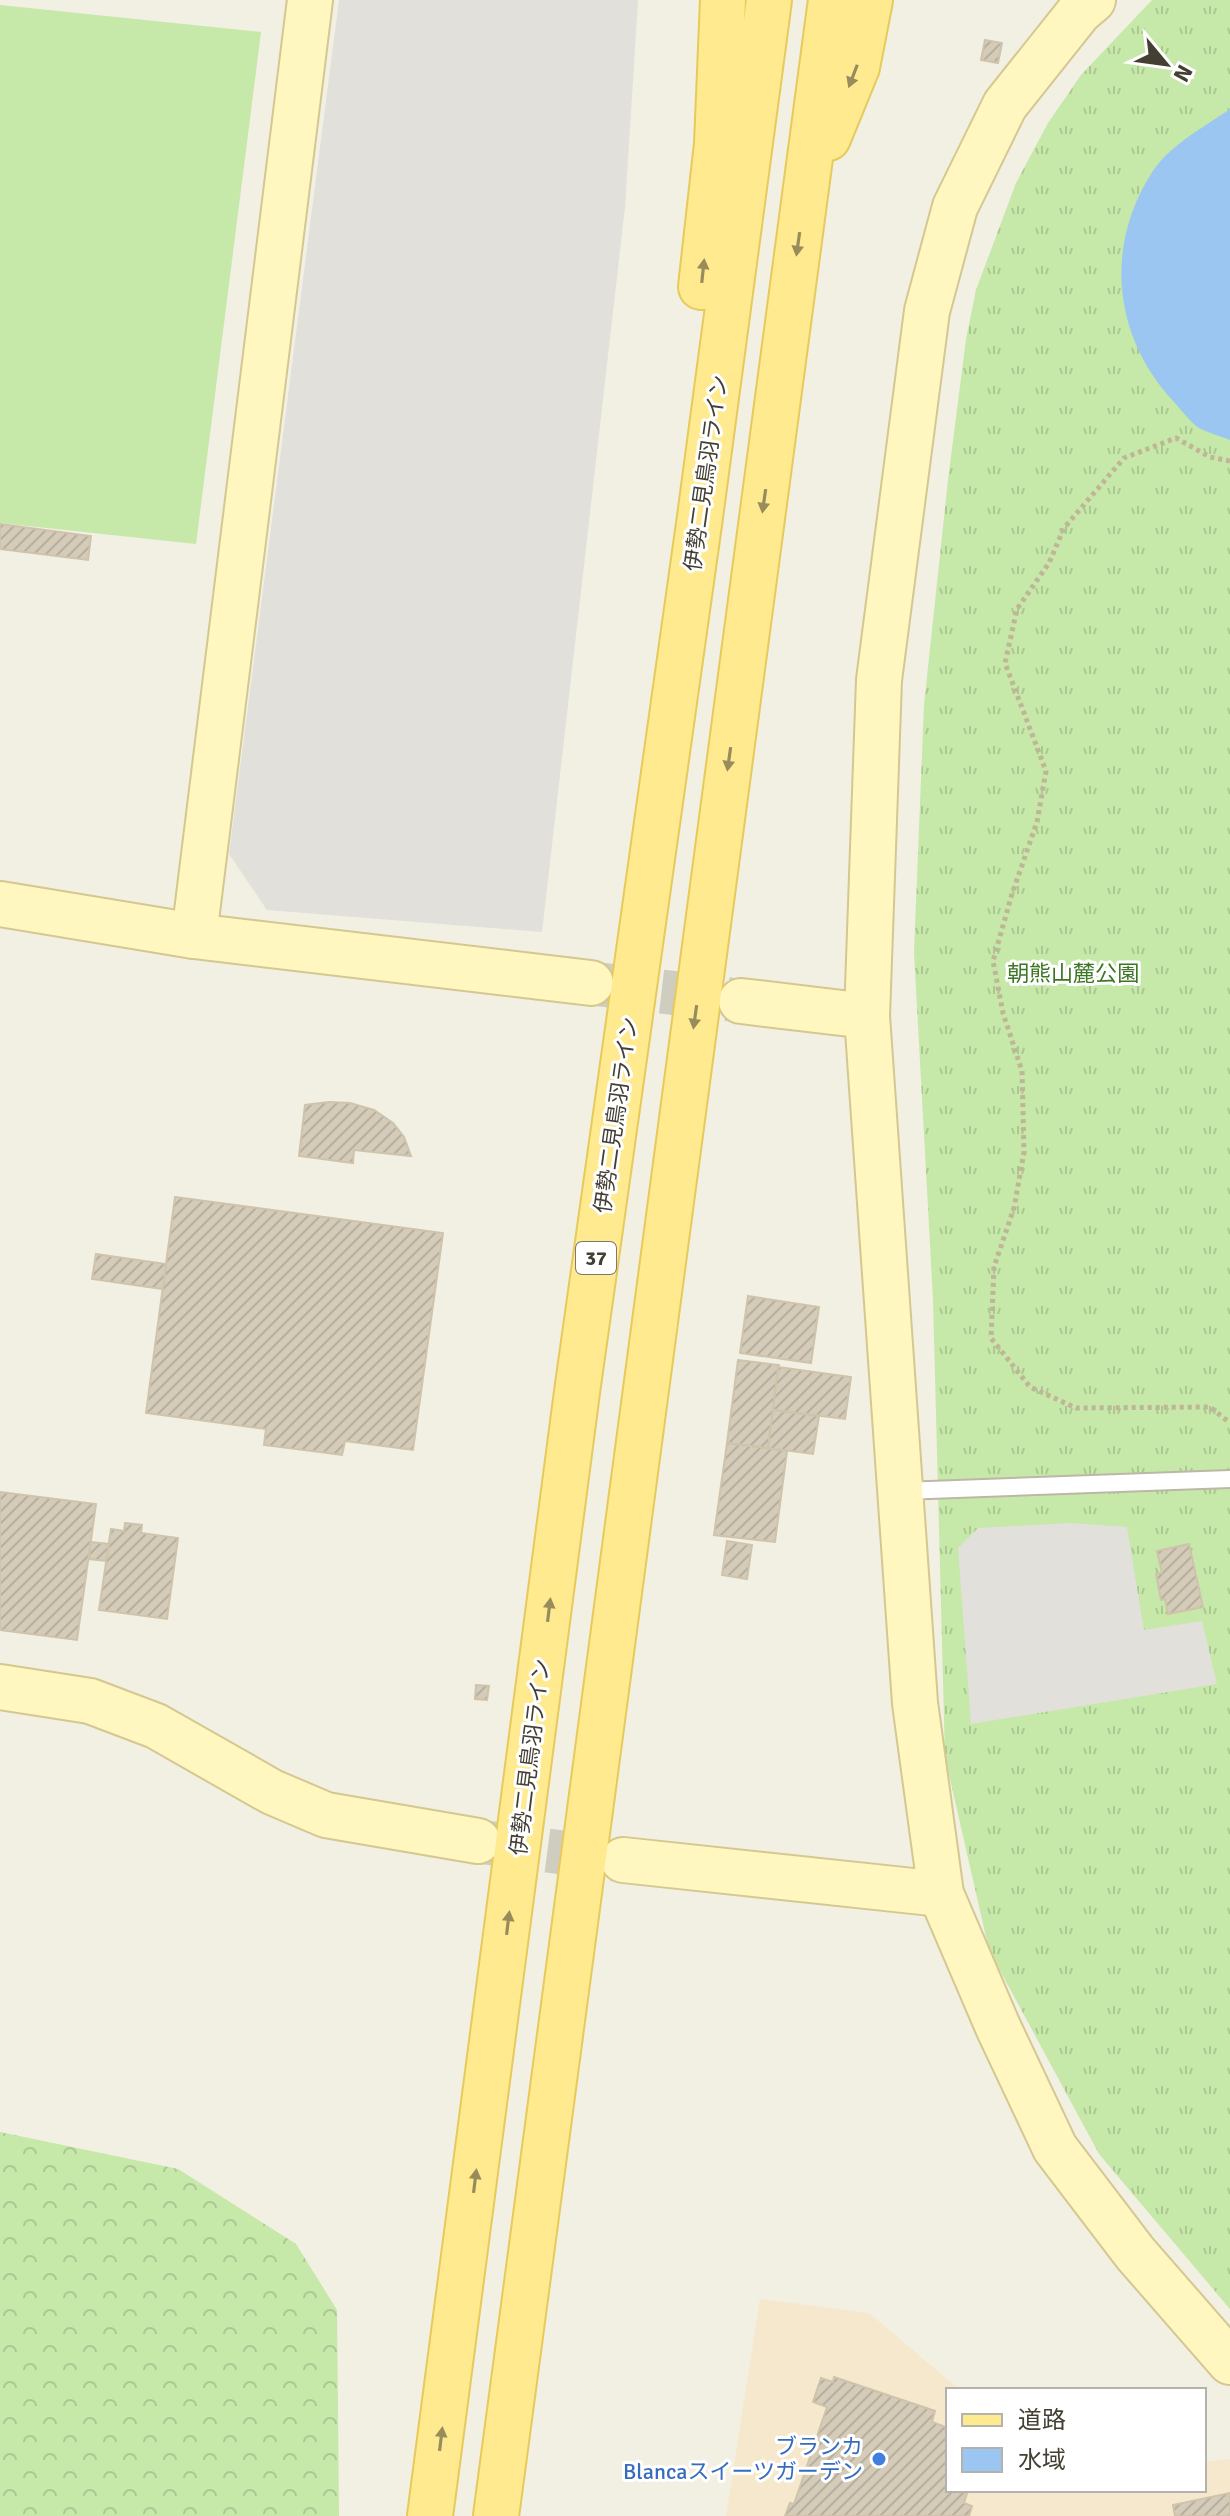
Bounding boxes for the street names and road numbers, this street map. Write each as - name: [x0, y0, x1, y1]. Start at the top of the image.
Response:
- street label: 伊勢二見鳥羽ライン: [679, 373, 733, 573]
- street label: 伊勢二見鳥羽ライン: [589, 1015, 643, 1215]
- road number: 37: [576, 1242, 616, 1274]
- street label: 伊勢二見鳥羽ライン: [505, 1657, 555, 1857]

